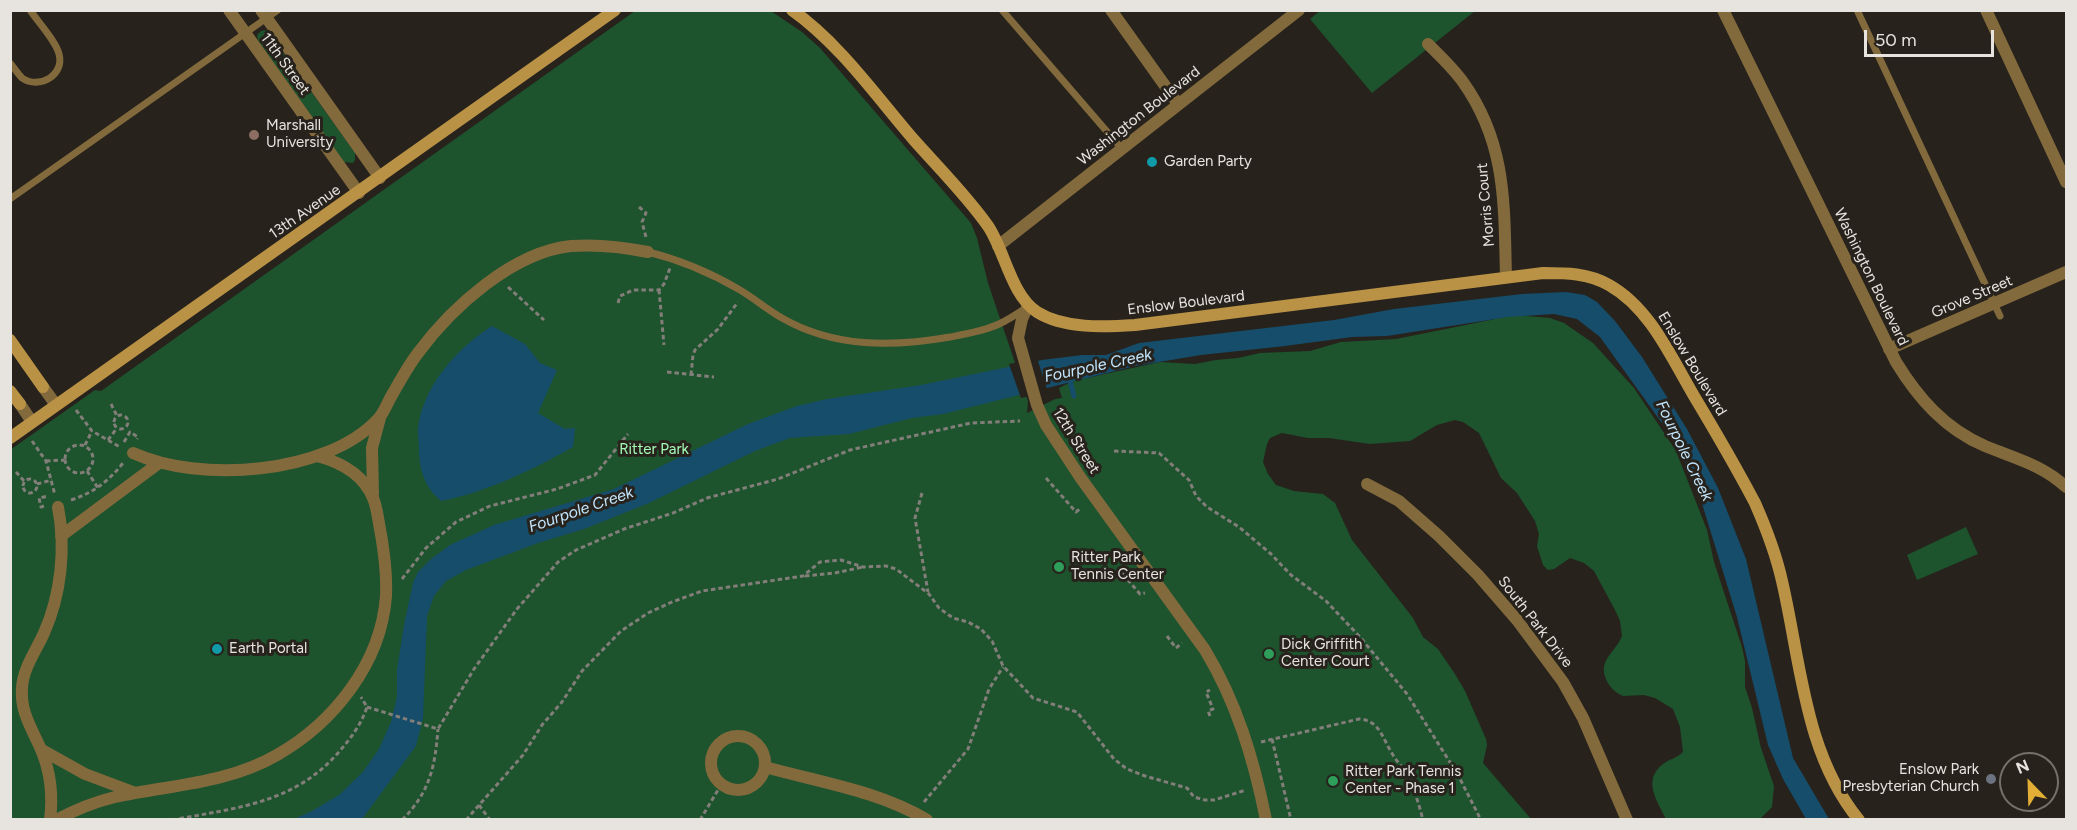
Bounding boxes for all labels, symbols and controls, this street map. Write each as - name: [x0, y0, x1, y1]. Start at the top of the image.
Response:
- scale bar: [1867, 18, 1998, 56]
- text: 50 m: [1875, 29, 1917, 51]
- street label: 11th Street: [257, 30, 313, 98]
- street label: Washington Boulevard: [1074, 63, 1204, 169]
- place label: Marshall University: [266, 117, 333, 152]
- marker: Marshall University: [247, 128, 261, 142]
- place label: Garden Party: [1164, 153, 1252, 171]
- marker: Garden Party: [1145, 155, 1159, 169]
- street label: Morris Court: [1473, 162, 1499, 248]
- street label: 13th Avenue: [266, 181, 344, 243]
- street label: Washington Boulevard: [1830, 205, 1912, 349]
- street label: Grove Street: [1929, 272, 2015, 322]
- street label: Enslow Boulevard: [1126, 287, 1246, 319]
- street label: Enslow Boulevard: [1654, 309, 1730, 419]
- water label: Fourpole Creek: [1042, 345, 1154, 387]
- water label: Fourpole Creek: [1651, 398, 1717, 504]
- street label: 12th Street: [1049, 405, 1103, 477]
- park label: Ritter Park: [619, 441, 689, 459]
- water label: Fourpole Creek: [526, 483, 636, 537]
- place label: Ritter Park Tennis Center: [1071, 549, 1164, 584]
- marker: Ritter Park Tennis Center: [1052, 560, 1066, 574]
- street label: South Park Drive: [1494, 573, 1576, 671]
- place label: Dick Griffith Center Court: [1281, 636, 1370, 671]
- place label: Earth Portal: [229, 640, 307, 658]
- marker: Earth Portal: [210, 642, 224, 656]
- marker: Dick Griffith Center Court: [1262, 647, 1276, 661]
- north arrow: [1999, 752, 2059, 812]
- text: N: [2013, 756, 2032, 778]
- place label: Enslow Park Presbyterian Church: [1842, 761, 1979, 796]
- place label: Ritter Park Tennis Center - Phase 1: [1345, 763, 1461, 798]
- marker: Enslow Park Presbyterian Church: [1984, 772, 1998, 786]
- marker: Ritter Park Tennis Center - Phase 1: [1326, 774, 1340, 788]

